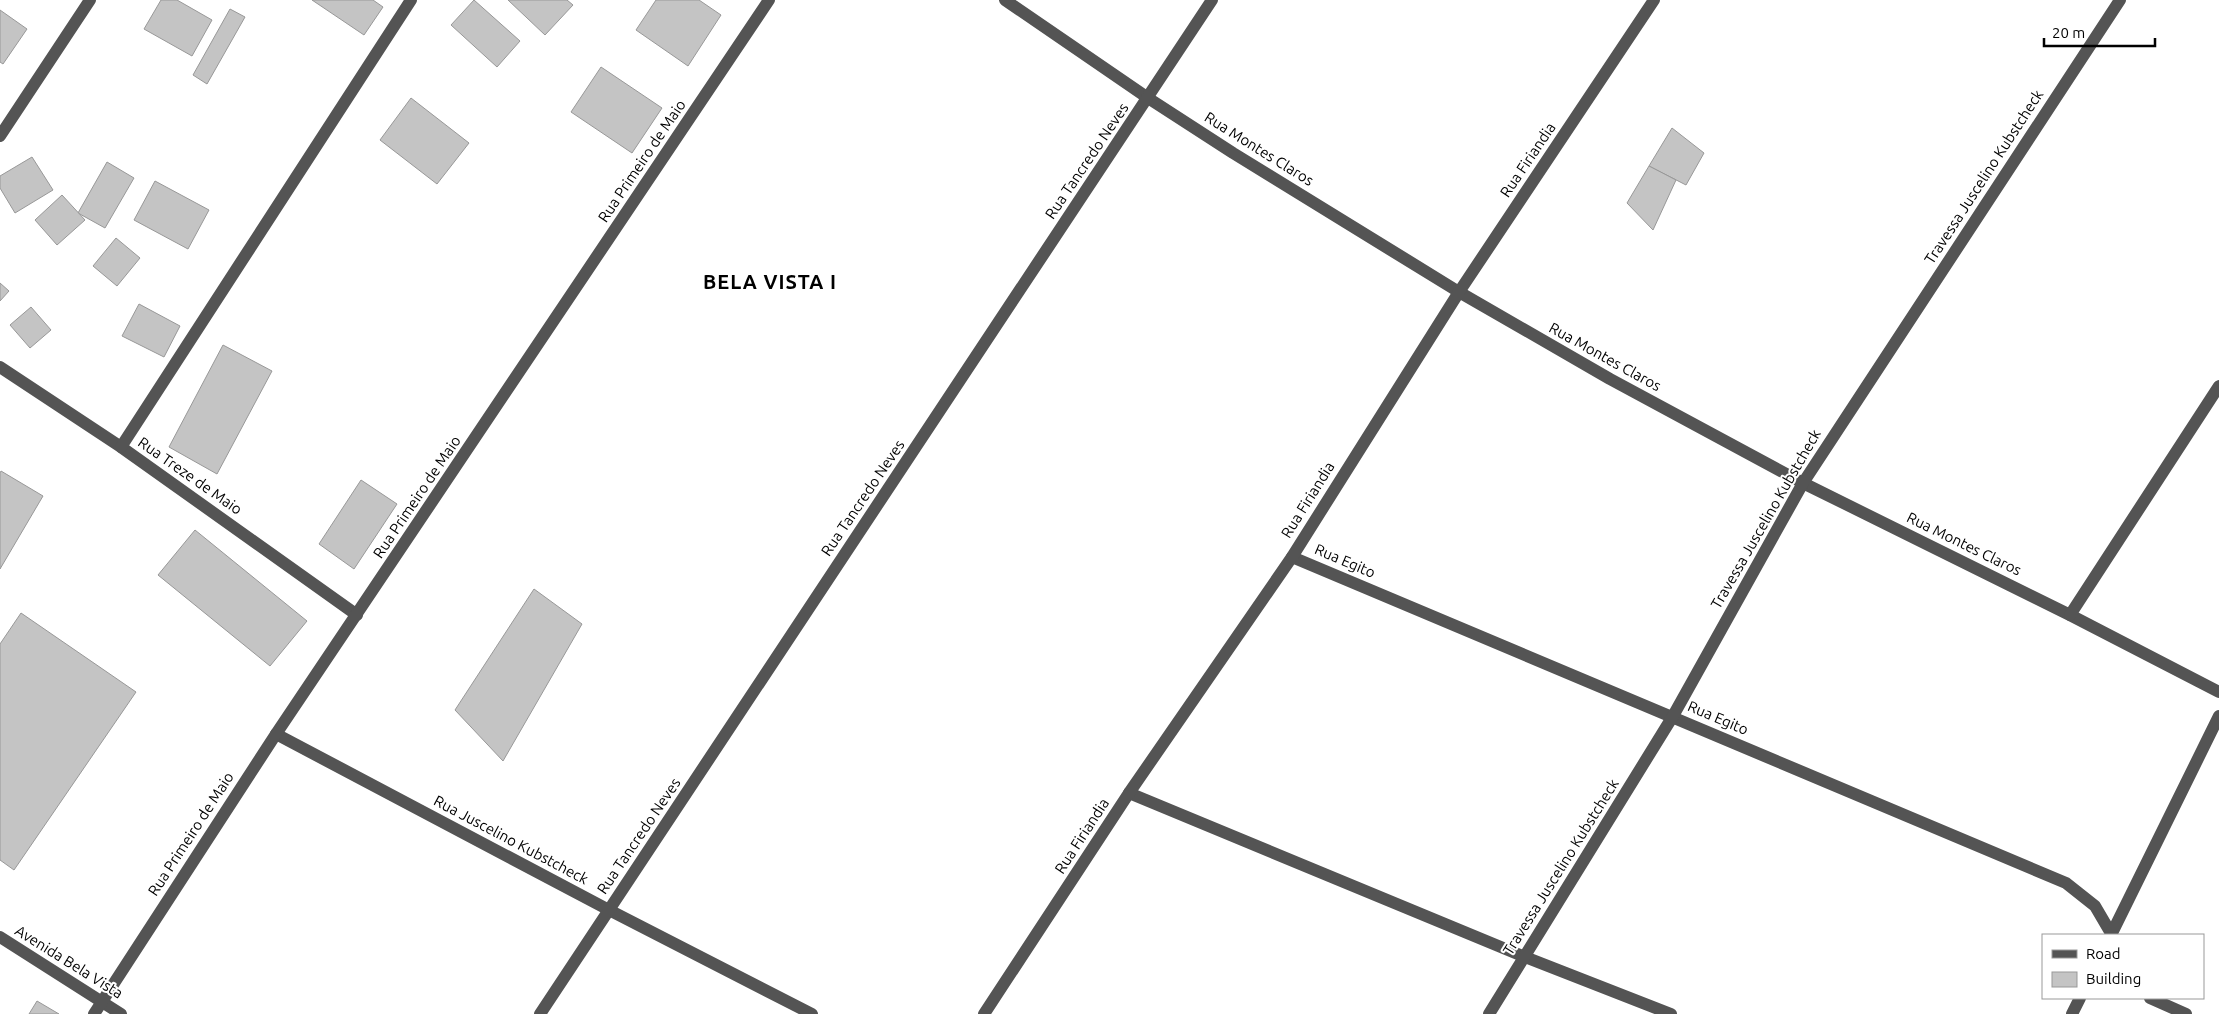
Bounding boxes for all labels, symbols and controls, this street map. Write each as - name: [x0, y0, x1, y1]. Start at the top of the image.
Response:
- scale bar: [2044, 15, 2155, 47]
- text: 20 m: [2052, 24, 2085, 41]
- street label: Travessa Juscelino Kubstcheck: [1921, 86, 2047, 267]
- street label: Rua Primeiro de Maio: [594, 96, 689, 225]
- street label: Rua Tancredo Neves: [1041, 100, 1132, 222]
- street label: Rua Montes Claros: [1202, 108, 1317, 189]
- street label: Rua Firiandia: [1496, 119, 1559, 200]
- district label: BELA VISTA I: [703, 270, 837, 293]
- street label: Rua Montes Claros: [1546, 319, 1664, 394]
- street label: Travessa Juscelino Kubstcheck: [1707, 426, 1824, 611]
- street label: Rua Primeiro de Maio: [369, 432, 464, 561]
- street label: Rua Treze de Maio: [135, 433, 246, 518]
- street label: Rua Tancredo Neves: [817, 437, 908, 559]
- street label: Rua Firiandia: [1277, 459, 1338, 541]
- street label: Rua Montes Claros: [1904, 508, 2024, 579]
- street label: Rua Egito: [1312, 540, 1378, 581]
- street label: Rua Egito: [1685, 697, 1751, 738]
- street label: Rua Primeiro de Maio: [144, 769, 237, 899]
- street label: Rua Tancredo Neves: [593, 775, 684, 897]
- street label: Travessa Juscelino Kubstcheck: [1499, 775, 1622, 958]
- street label: Rua Juscelino Kubstcheck: [431, 792, 592, 888]
- street label: Rua Firiandia: [1051, 795, 1112, 877]
- street label: Avenida Bela Vista: [12, 922, 126, 1002]
- legend: [2042, 934, 2204, 999]
- text: Road: [2086, 945, 2121, 962]
- text: Building: [2086, 970, 2141, 987]

